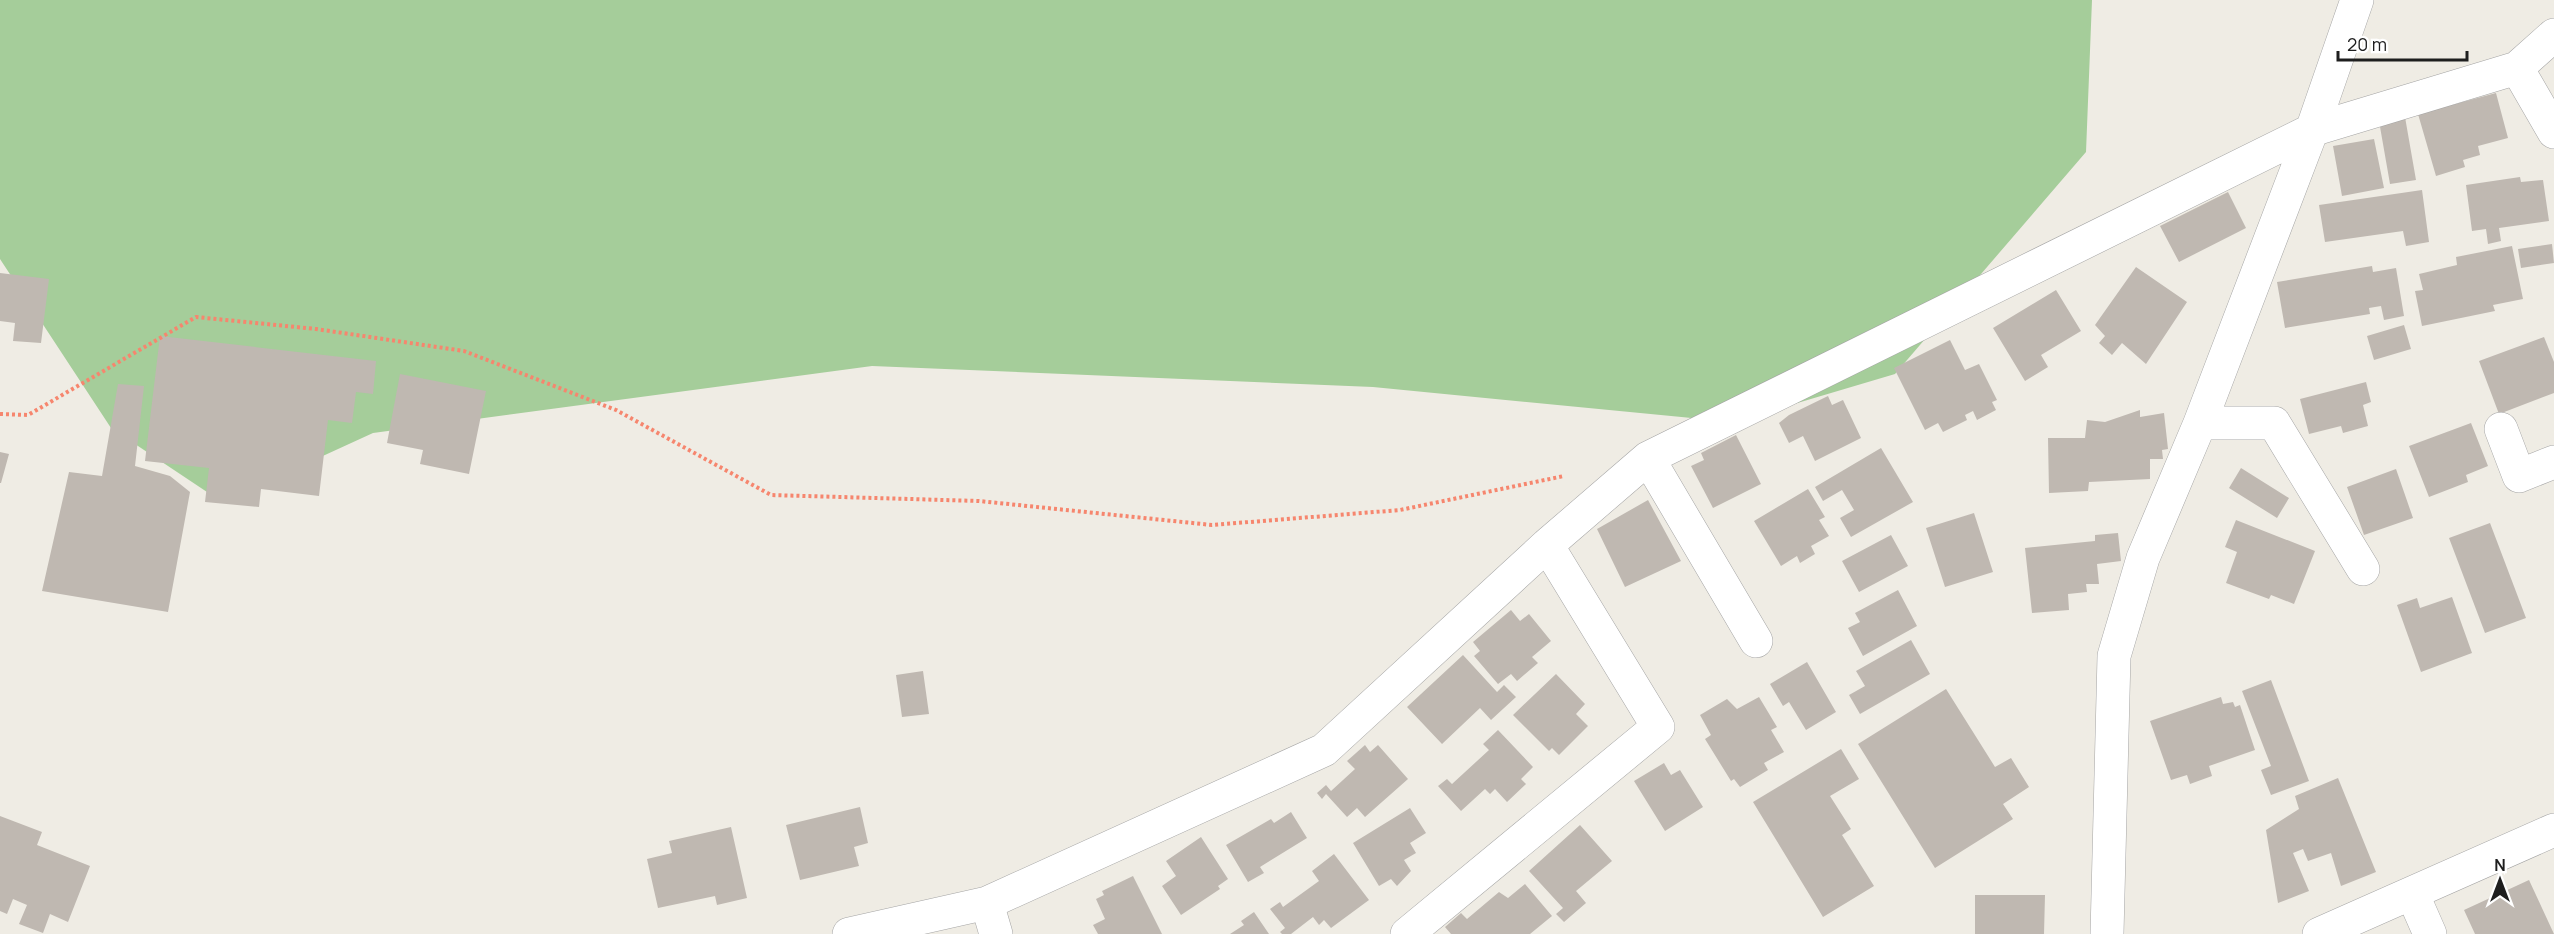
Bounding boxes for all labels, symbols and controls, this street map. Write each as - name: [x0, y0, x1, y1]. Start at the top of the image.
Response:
- scale bar: [2338, 24, 2467, 62]
- text: 20 m: [2347, 32, 2387, 56]
- north arrow: [2470, 850, 2530, 910]
- text: N: [2494, 854, 2506, 876]

